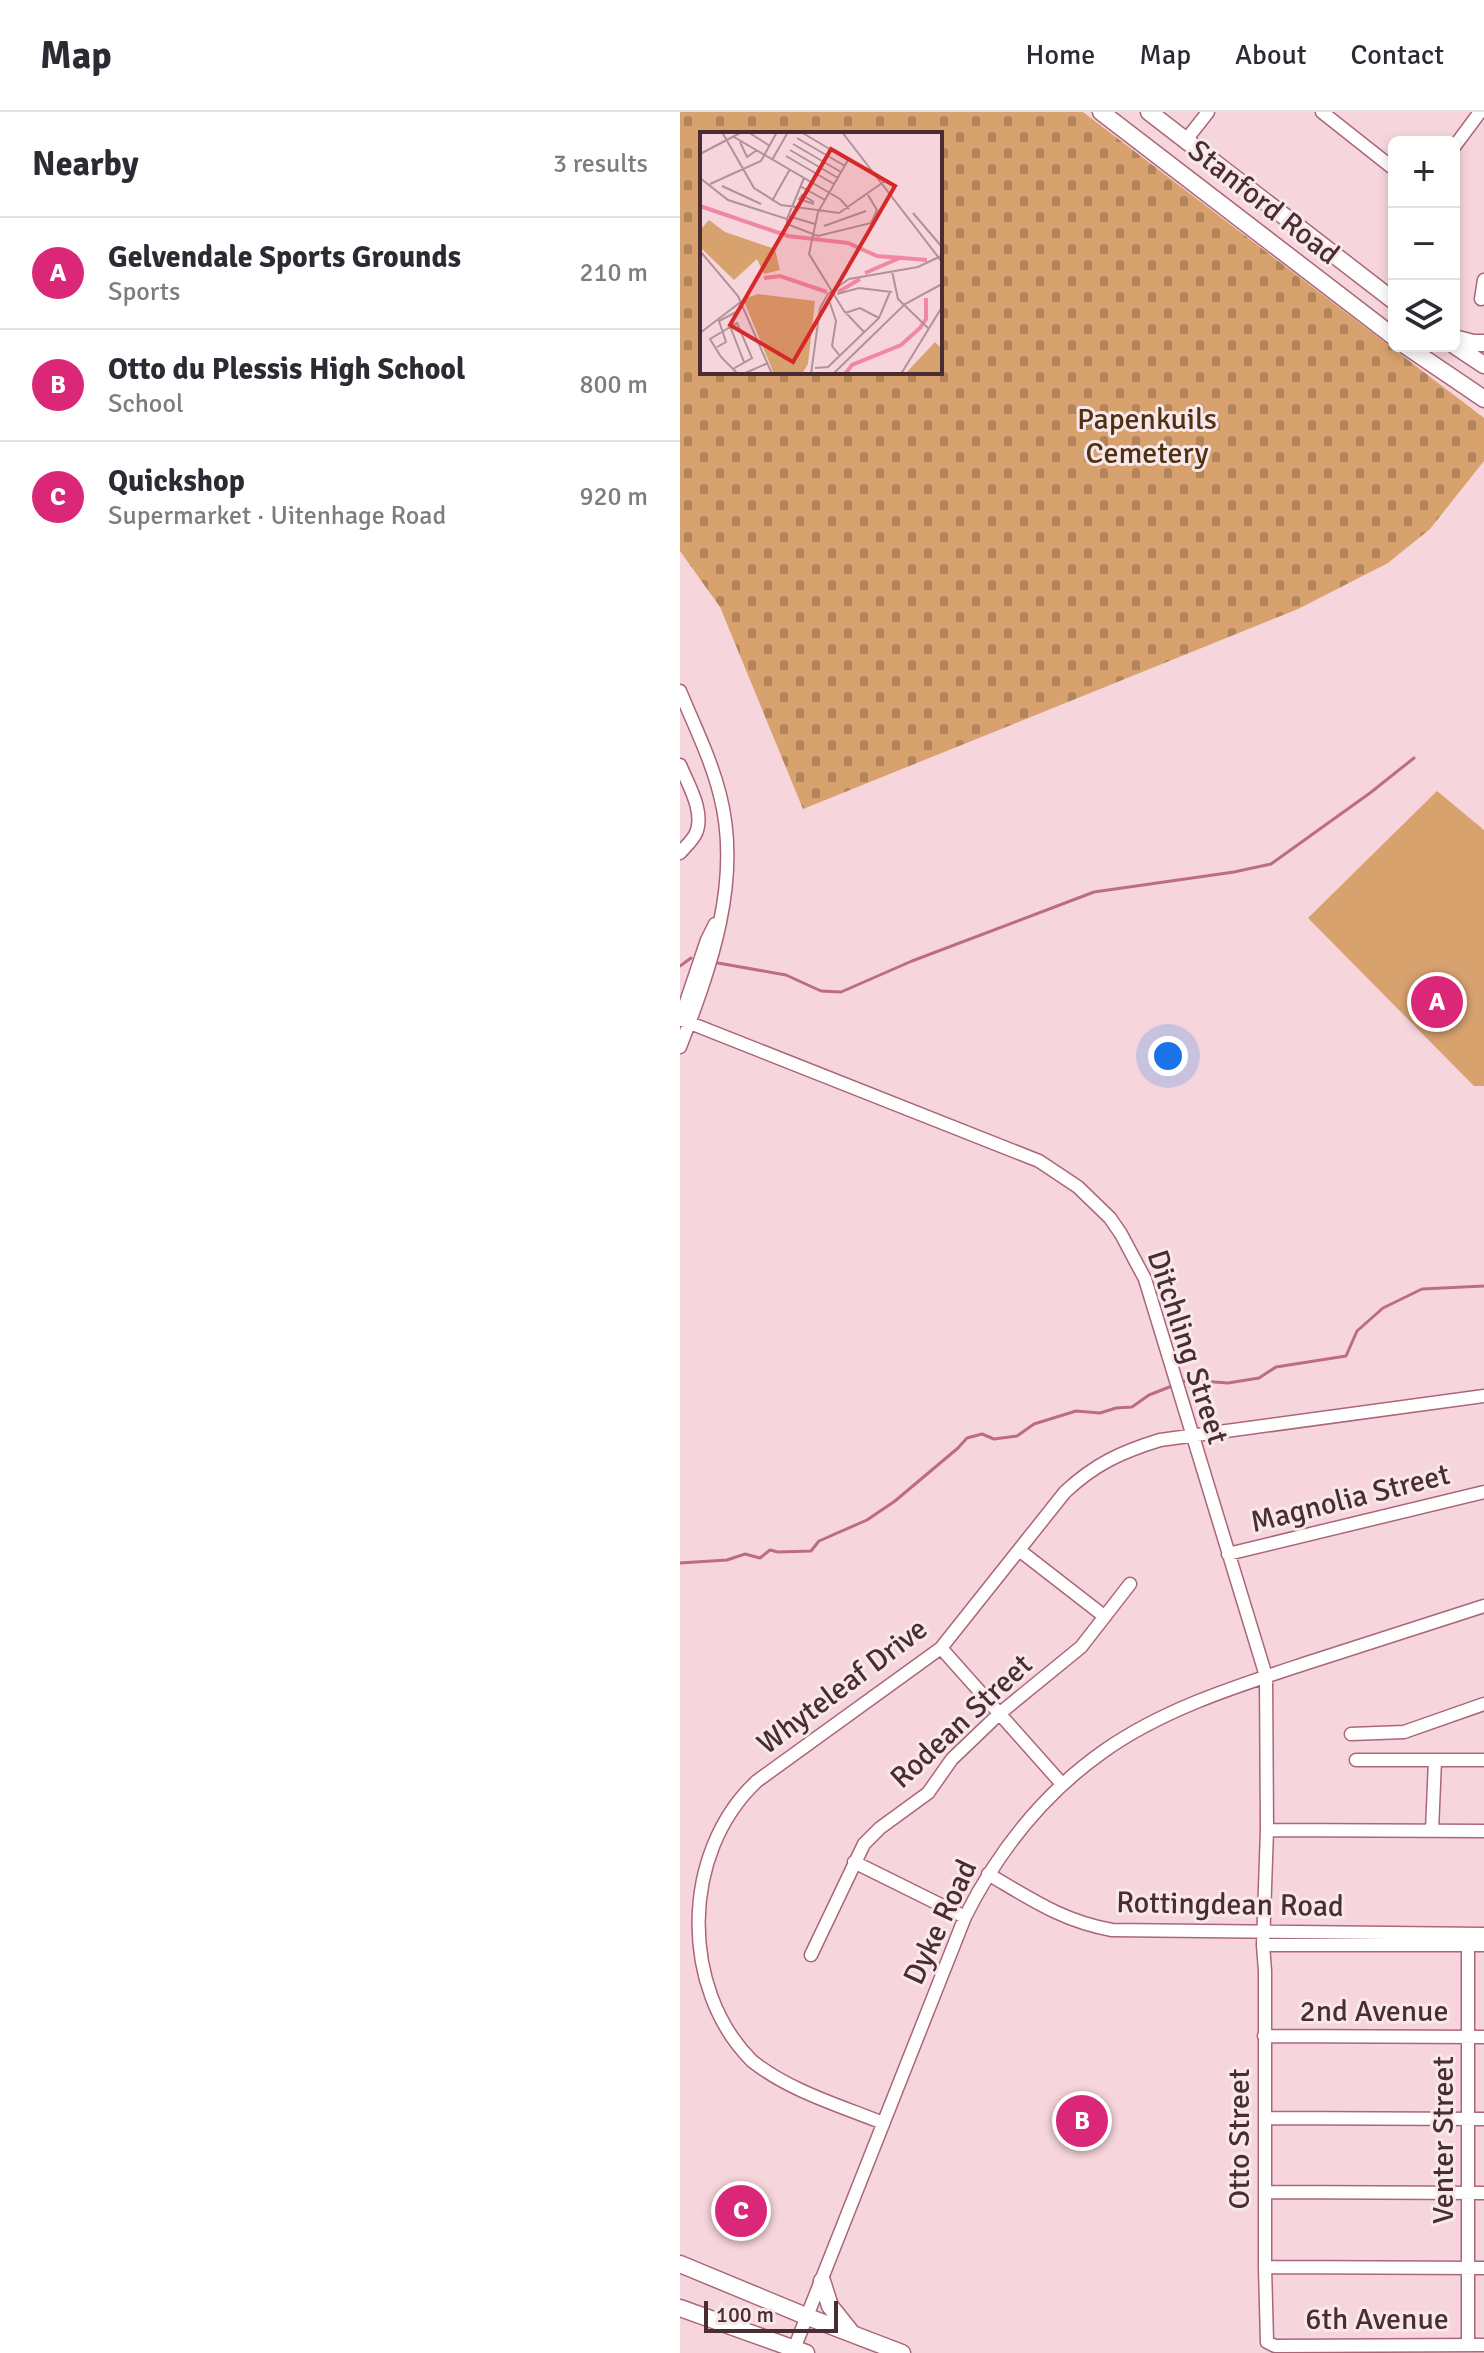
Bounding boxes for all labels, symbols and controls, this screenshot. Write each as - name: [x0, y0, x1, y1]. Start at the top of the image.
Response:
- text: Map: [40, 32, 112, 79]
- text: Home: [1026, 38, 1095, 72]
- text: Map: [1139, 38, 1191, 72]
- text: About: [1235, 38, 1307, 72]
- text: Contact: [1351, 38, 1444, 72]
- inset map: [700, 132, 942, 374]
- street label: Stanford Road: [1181, 132, 1347, 273]
- map controls: [1388, 136, 1460, 352]
- button: +: [1388, 136, 1460, 208]
- text: Nearby: [32, 143, 139, 185]
- text: 3 results: [553, 148, 648, 180]
- button: −: [1388, 208, 1460, 280]
- text: Gelvendale Sports Grounds: [108, 239, 461, 276]
- text: A: [50, 257, 66, 289]
- text: 210 m: [579, 257, 648, 289]
- text: Sports: [108, 276, 180, 308]
- button: layers: [1388, 280, 1460, 352]
- text: Otto du Plessis High School: [108, 351, 465, 388]
- text: B: [50, 369, 66, 401]
- text: 800 m: [579, 369, 648, 401]
- text: School: [108, 388, 184, 420]
- park label: Papenkuils Cemetery: [1077, 401, 1217, 472]
- text: Quickshop: [108, 463, 245, 500]
- text: C: [50, 481, 66, 513]
- text: 920 m: [579, 481, 648, 513]
- text: Supermarket · Uitenhage Road: [108, 500, 446, 532]
- pin: A: [1411, 972, 1463, 1032]
- your location: [1148, 1036, 1188, 1076]
- street label: Ditchling Street: [1139, 1245, 1236, 1449]
- street label: Magnolia Street: [1247, 1456, 1454, 1541]
- street label: Whyteleaf Drive: [750, 1610, 935, 1762]
- street label: Rodean Street: [883, 1646, 1040, 1796]
- street label: Dyke Road: [895, 1854, 985, 1991]
- street label: Rottingdean Road: [1116, 1884, 1344, 1925]
- street label: 2nd Avenue: [1300, 1993, 1448, 2030]
- street label: Venter Street: [1425, 2056, 1462, 2224]
- street label: Otto Street: [1221, 2069, 1258, 2209]
- pin: B: [1056, 2091, 1108, 2151]
- pin: C: [715, 2181, 767, 2241]
- scale bar: [704, 2297, 838, 2333]
- text: 100 m: [716, 2301, 774, 2328]
- street label: 6th Avenue: [1305, 2301, 1449, 2338]

